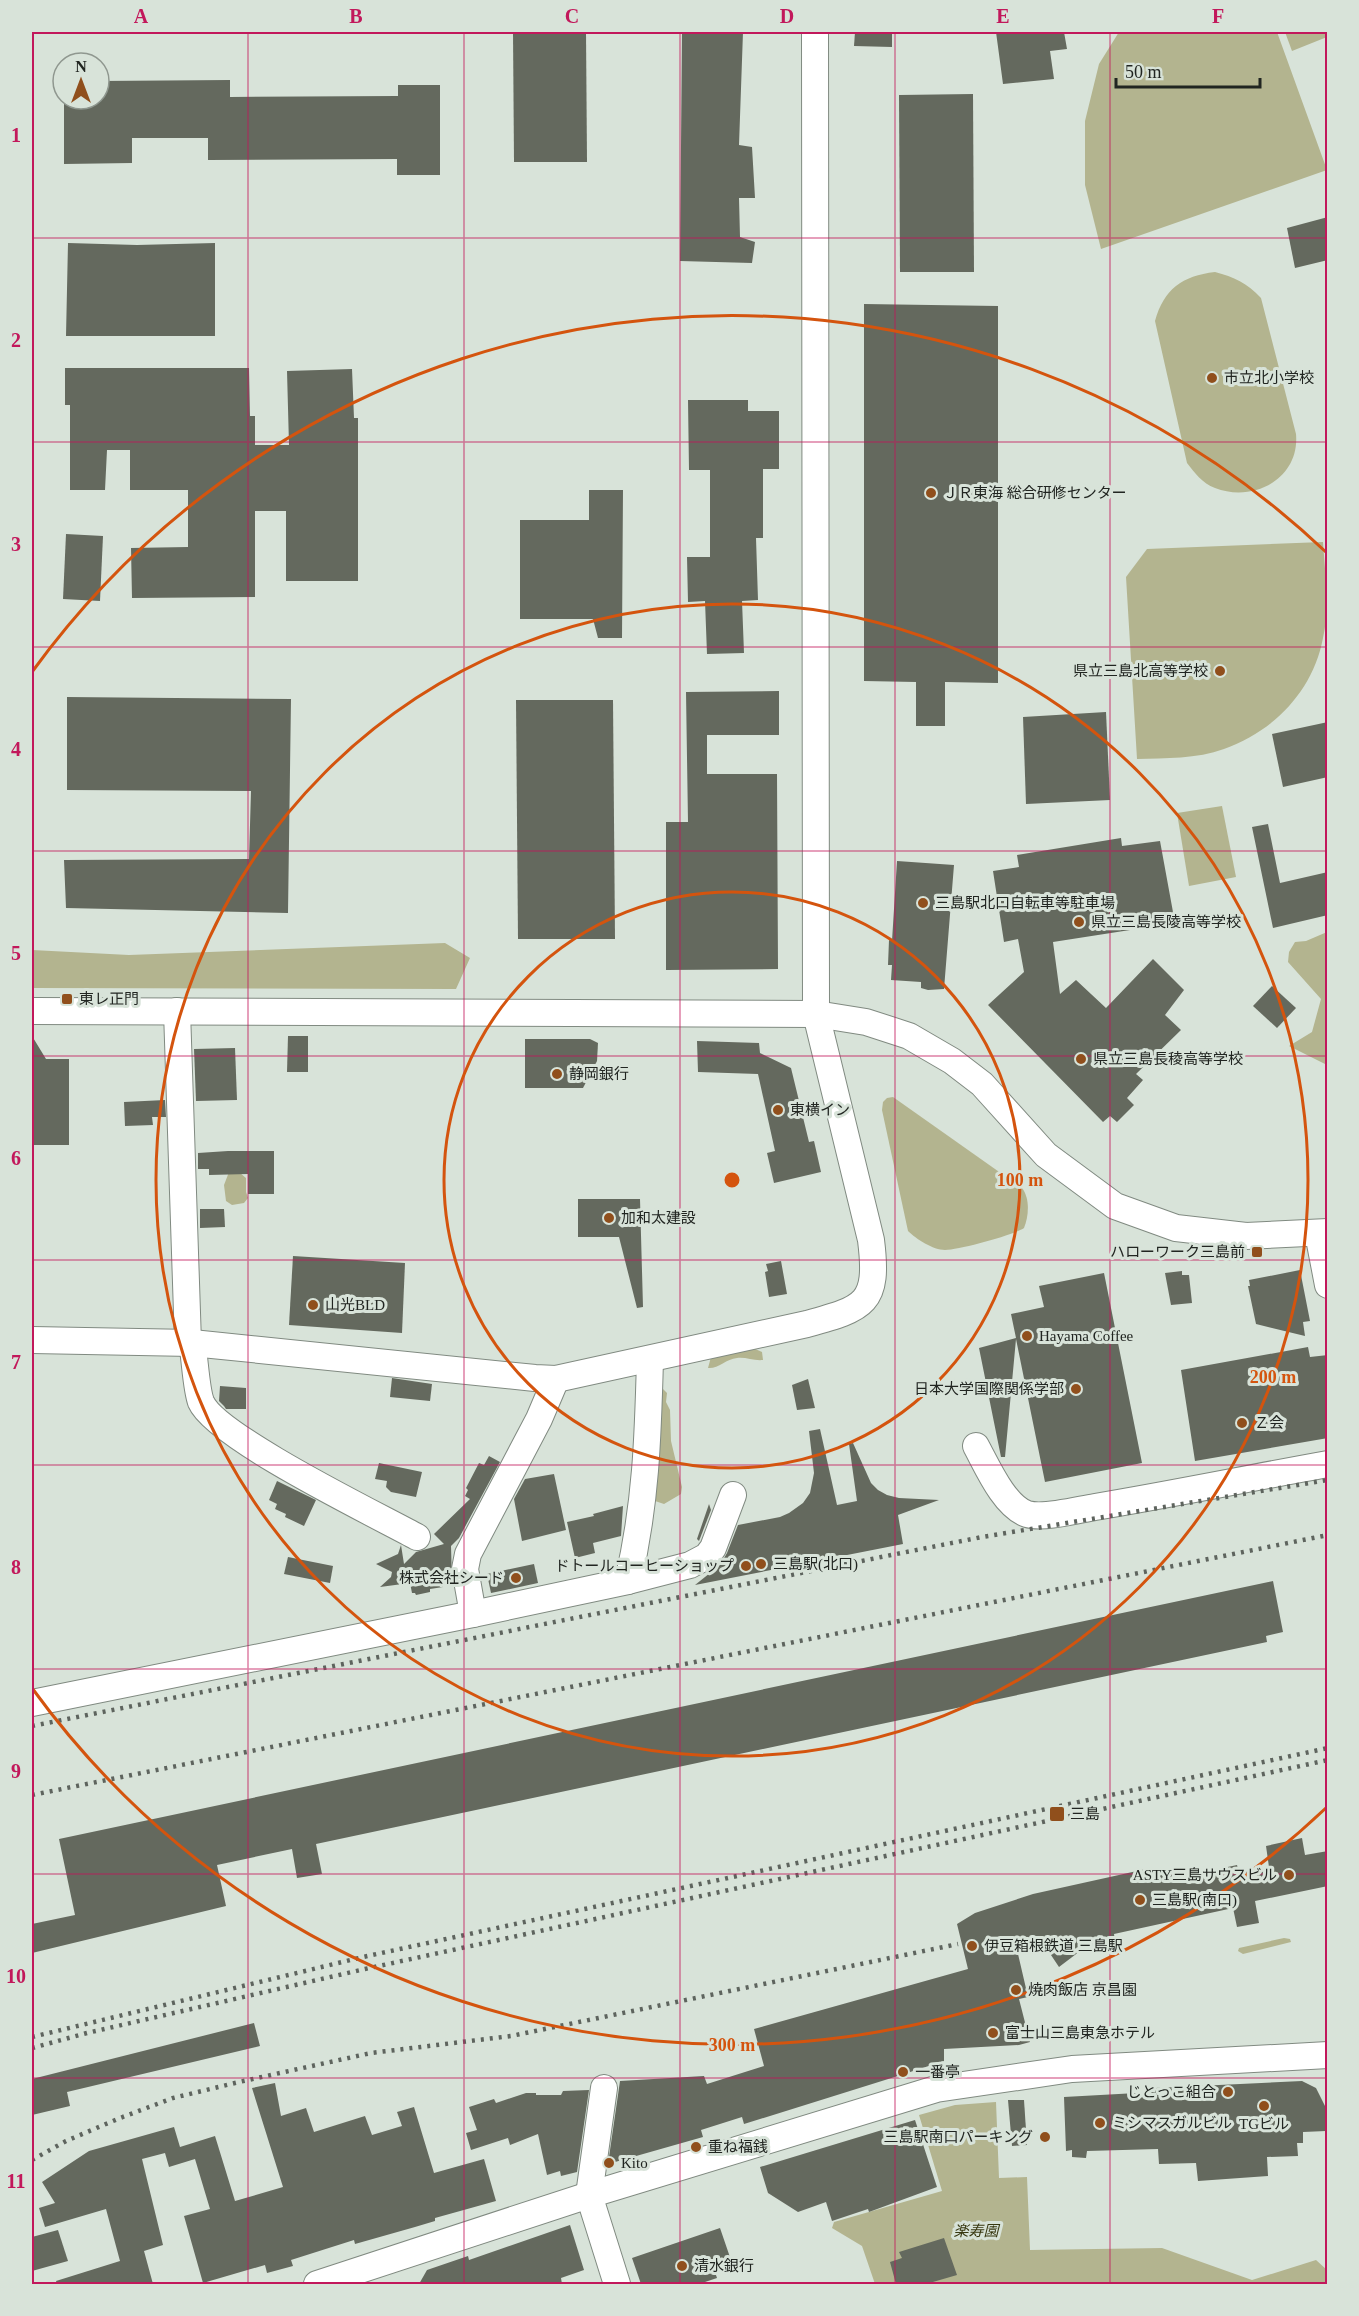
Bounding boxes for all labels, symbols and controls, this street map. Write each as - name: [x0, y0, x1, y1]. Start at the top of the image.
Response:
- text: A: [134, 5, 149, 27]
- text: B: [349, 5, 363, 27]
- text: C: [565, 5, 579, 27]
- text: D: [780, 5, 794, 27]
- text: E: [996, 5, 1010, 27]
- text: F: [1212, 5, 1224, 27]
- north arrow: [51, 51, 111, 111]
- scale bar: [1116, 51, 1260, 89]
- text: N: [75, 58, 87, 75]
- text: 50 m: [1125, 62, 1162, 82]
- text: 1: [11, 124, 21, 146]
- text: 2: [11, 329, 21, 351]
- place label: 市立北小学校: [1224, 369, 1314, 386]
- marker: 市立北小学校: [1205, 371, 1219, 385]
- place label: ＪＲ東海 総合研修センター: [943, 485, 1127, 501]
- marker: ＪＲ東海 総合研修センター: [924, 486, 938, 500]
- text: 3: [11, 533, 21, 555]
- place label: 県立三島北高等学校: [1073, 662, 1208, 679]
- marker: 県立三島北高等学校: [1213, 664, 1227, 678]
- text: 4: [11, 738, 21, 760]
- place label: 三島駅北口自転車等駐車場: [935, 894, 1115, 911]
- marker: 三島駅北口自転車等駐車場: [916, 896, 930, 910]
- place label: 県立三島長陵高等学校: [1091, 914, 1241, 930]
- marker: 県立三島長陵高等学校: [1072, 915, 1086, 929]
- text: 5: [11, 942, 21, 964]
- place label: 東レ正門: [79, 991, 139, 1007]
- marker: 東レ正門: [60, 992, 74, 1006]
- place label: 県立三島長稜高等学校: [1093, 1051, 1243, 1067]
- marker: 県立三島長稜高等学校: [1074, 1052, 1088, 1066]
- place label: 静岡銀行: [569, 1066, 629, 1082]
- marker: 静岡銀行: [550, 1067, 564, 1081]
- place label: 東横イン: [790, 1102, 850, 1118]
- marker: 東横イン: [771, 1103, 785, 1117]
- text: 6: [11, 1147, 21, 1169]
- centre of rings: [722, 1170, 742, 1190]
- text: 100 m: [997, 1170, 1043, 1190]
- place label: 加和太建設: [621, 1210, 696, 1226]
- marker: 加和太建設: [602, 1211, 616, 1225]
- place label: ハローワーク三島前: [1110, 1244, 1245, 1260]
- marker: ハローワーク三島前: [1250, 1245, 1264, 1259]
- place label: 山光BLD: [325, 1297, 385, 1313]
- marker: 山光BLD: [306, 1298, 320, 1312]
- place label: Hayama Coffee: [1039, 1328, 1134, 1344]
- marker: Hayama Coffee: [1020, 1329, 1034, 1343]
- text: 7: [11, 1351, 21, 1373]
- text: 200 m: [1250, 1367, 1296, 1387]
- place label: 日本大学国際関係学部: [914, 1381, 1064, 1397]
- marker: 日本大学国際関係学部: [1069, 1382, 1083, 1396]
- place label: Ｚ会: [1254, 1415, 1284, 1431]
- marker: Ｚ会: [1235, 1416, 1249, 1430]
- place label: 三島駅(北口): [773, 1555, 858, 1573]
- text: 8: [11, 1556, 21, 1578]
- marker: 三島駅(北口): [754, 1557, 768, 1571]
- place label: ドトールコーヒーショップ: [555, 1558, 734, 1574]
- marker: ドトールコーヒーショップ: [739, 1559, 753, 1573]
- place label: 株式会社シード: [399, 1570, 504, 1586]
- marker: 株式会社シード: [509, 1571, 523, 1585]
- text: 9: [11, 1760, 21, 1782]
- marker: 三島: [1048, 1805, 1066, 1823]
- place label: 三島: [1070, 1806, 1100, 1822]
- place label: ASTY三島サウスビル: [1133, 1867, 1277, 1883]
- marker: ASTY三島サウスビル: [1282, 1868, 1296, 1882]
- place label: 三島駅(南口): [1152, 1892, 1237, 1909]
- marker: 三島駅(南口): [1133, 1893, 1147, 1907]
- place label: 伊豆箱根鉄道 三島駅: [984, 1938, 1123, 1954]
- marker: 伊豆箱根鉄道 三島駅: [965, 1939, 979, 1953]
- text: 10: [6, 1965, 26, 1987]
- place label: 焼肉飯店 京昌園: [1028, 1982, 1137, 1998]
- marker: 焼肉飯店 京昌園: [1009, 1983, 1023, 1997]
- place label: 富士山三島東急ホテル: [1005, 2025, 1155, 2041]
- marker: 富士山三島東急ホテル: [986, 2026, 1000, 2040]
- text: 300 m: [709, 2035, 755, 2055]
- place label: 一番亭: [915, 2064, 960, 2080]
- marker: 一番亭: [896, 2065, 910, 2079]
- place label: じとっこ組合: [1126, 2084, 1216, 2100]
- marker: じとっこ組合: [1221, 2085, 1235, 2099]
- marker: TGビル: [1257, 2099, 1271, 2113]
- place label: ミシマスガルビル: [1112, 2115, 1232, 2131]
- marker: ミシマスガルビル: [1093, 2116, 1107, 2130]
- place label: TGビル: [1239, 2116, 1289, 2132]
- place label: 三島駅南口パーキング: [883, 2129, 1033, 2145]
- marker: 三島駅南口パーキング: [1038, 2130, 1052, 2144]
- place label: 重ね福銭: [708, 2138, 768, 2155]
- marker: 重ね福銭: [689, 2140, 703, 2154]
- place label: Kito: [621, 2155, 648, 2171]
- marker: Kito: [602, 2156, 616, 2170]
- text: 11: [7, 2170, 25, 2192]
- park label: 楽寿園: [953, 2223, 1000, 2239]
- place label: 清水銀行: [694, 2258, 754, 2274]
- marker: 清水銀行: [675, 2259, 689, 2273]

